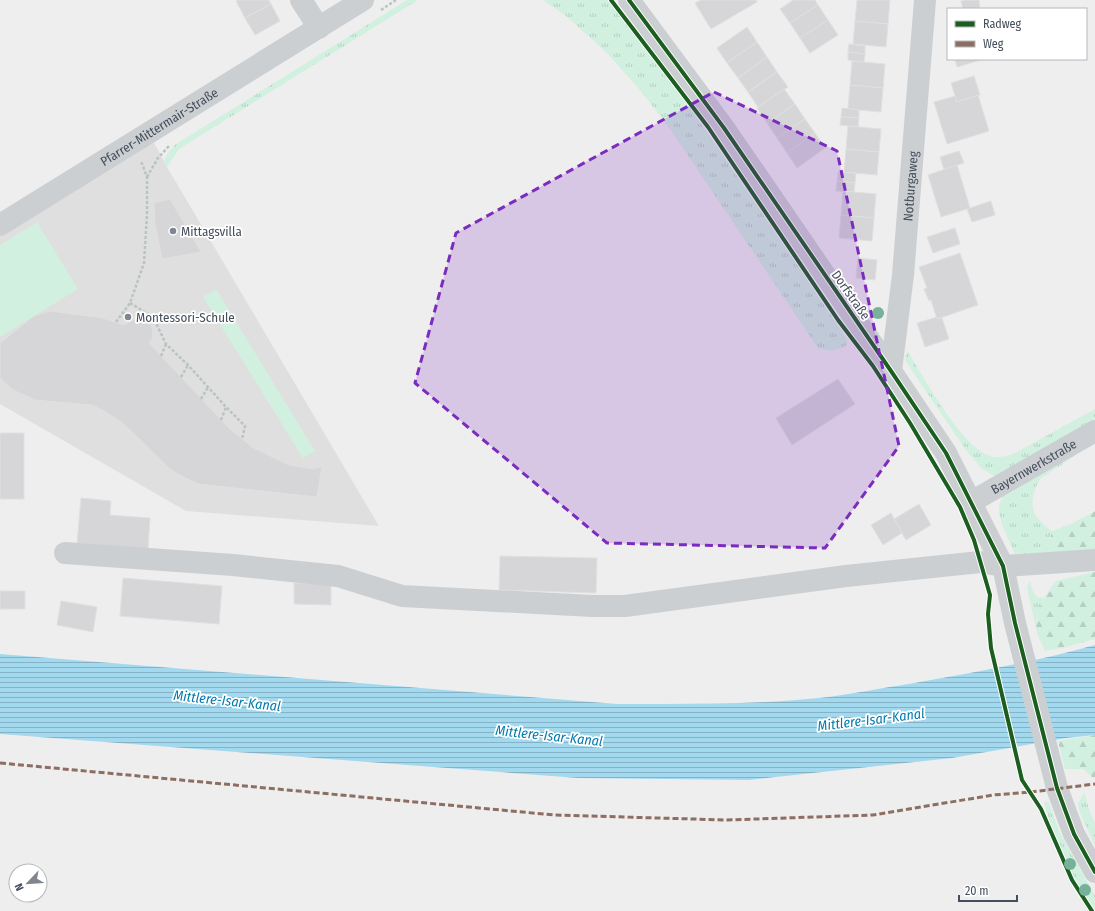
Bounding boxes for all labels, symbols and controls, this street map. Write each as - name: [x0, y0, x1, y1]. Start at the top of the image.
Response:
- legend: [947, 8, 1087, 60]
- text: Radweg: [983, 17, 1022, 31]
- text: Weg: [983, 37, 1004, 51]
- street label: Pfarrer-Mittermair-Straße: [97, 84, 220, 169]
- street label: Notburgaweg: [900, 149, 920, 222]
- place label: Mittagsvilla: [181, 224, 242, 239]
- marker: Mittagsvilla: [168, 226, 178, 236]
- street label: Dorfstraße: [829, 268, 873, 322]
- place label: Montessori-Schule: [136, 310, 235, 325]
- marker: Montessori-Schule: [123, 312, 133, 322]
- street label: Bayernwerkstraße: [988, 436, 1079, 497]
- water label: Mittlere-Isar-Kanal: [173, 687, 282, 715]
- water label: Mittlere-Isar-Kanal: [816, 705, 926, 735]
- water label: Mittlere-Isar-Kanal: [495, 722, 604, 750]
- north arrow: [8, 863, 48, 903]
- scale bar: [959, 877, 1017, 903]
- text: N: [12, 881, 27, 893]
- text: 20 m: [965, 884, 989, 898]

